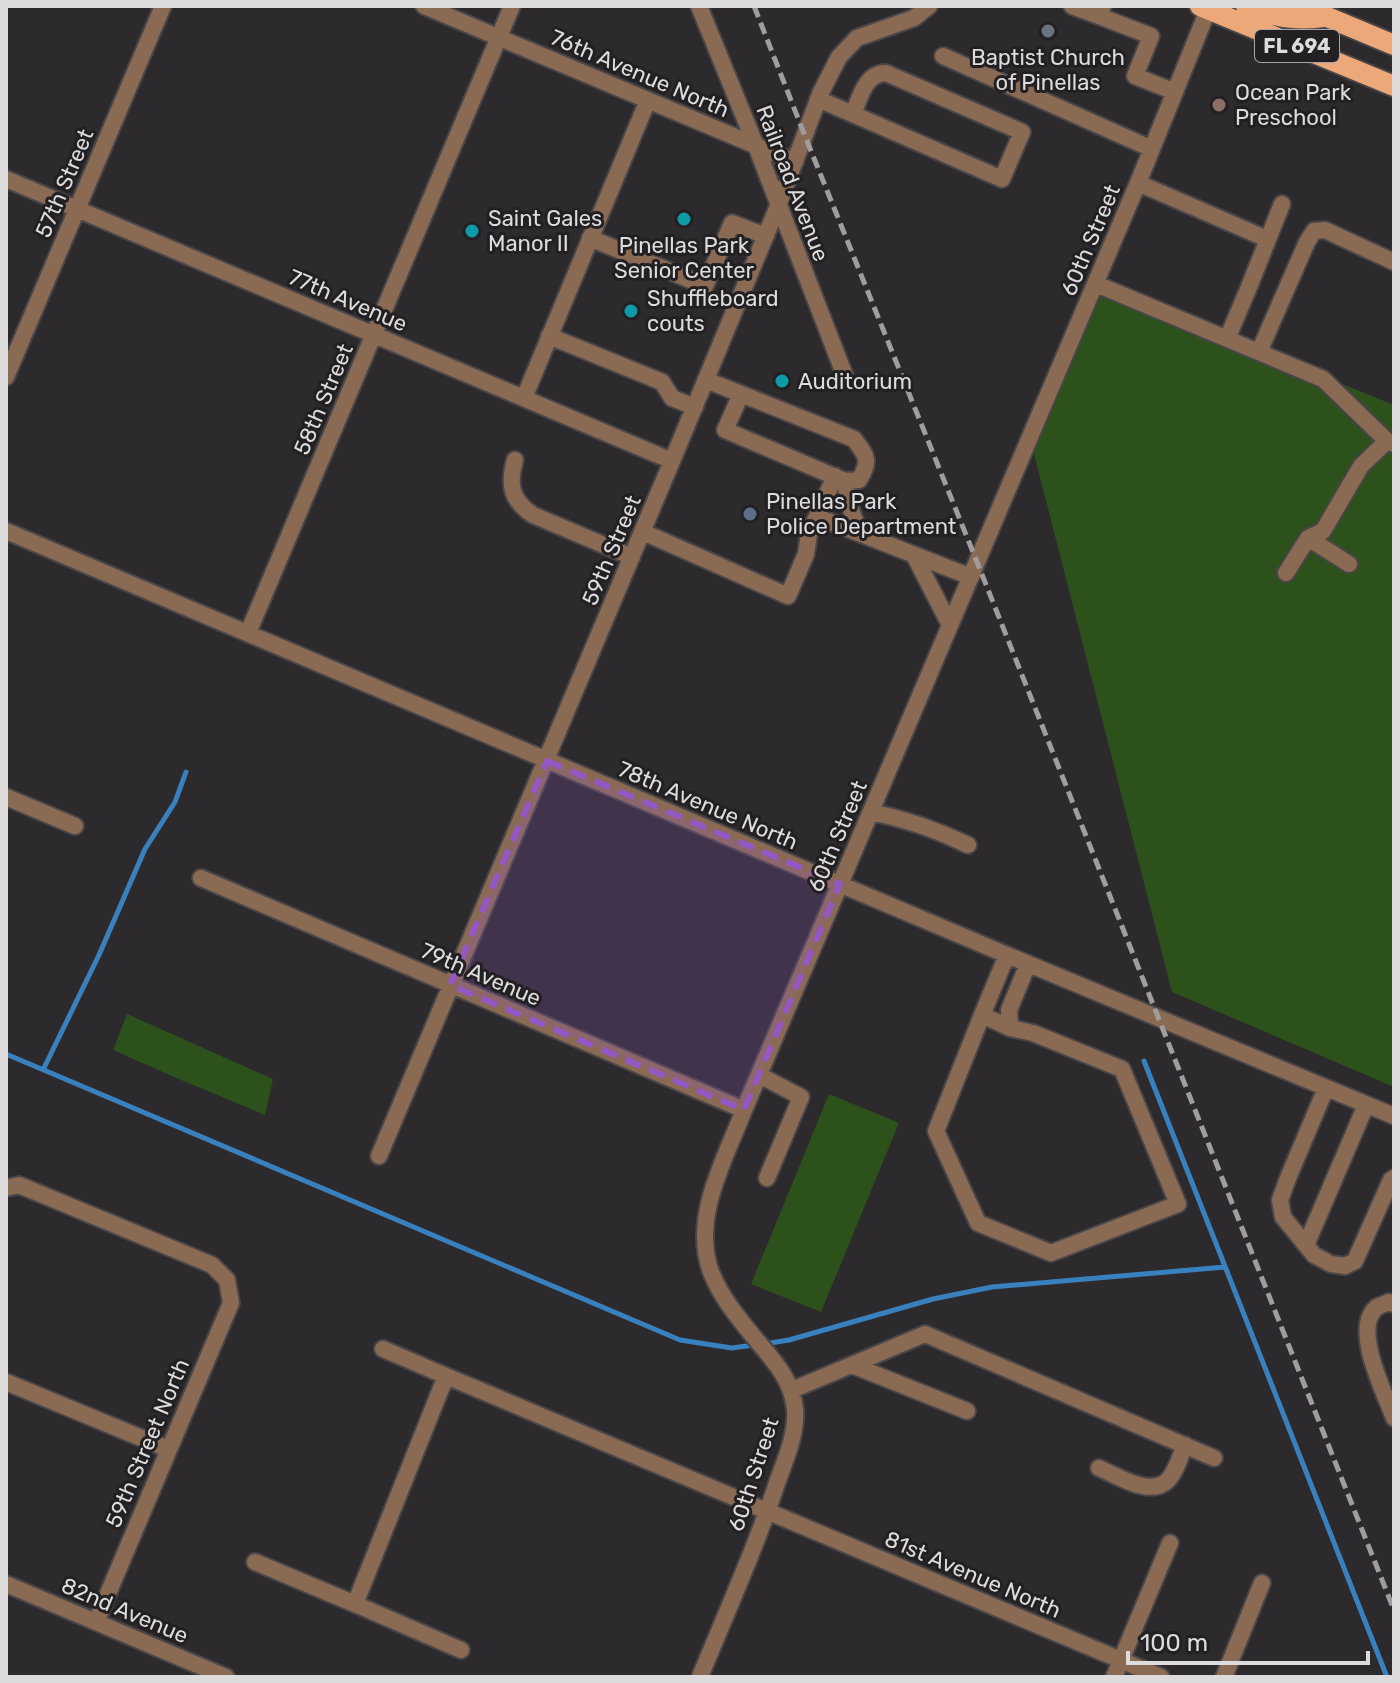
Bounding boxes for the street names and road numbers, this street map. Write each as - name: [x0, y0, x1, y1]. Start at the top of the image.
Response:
- street label: 76th Avenue North: [546, 24, 733, 123]
- road number: FL 694: [1255, 30, 1339, 62]
- street label: Railroad Avenue: [750, 101, 835, 265]
- street label: 57th Street: [29, 124, 100, 242]
- street label: 60th Street: [1055, 180, 1126, 300]
- street label: 77th Avenue: [284, 263, 411, 338]
- street label: 58th Street: [288, 339, 359, 459]
- street label: 59th Street: [576, 491, 647, 609]
- street label: 78th Avenue North: [614, 755, 802, 856]
- street label: 60th Street: [802, 776, 873, 896]
- street label: 79th Avenue: [417, 937, 545, 1012]
- street label: 59th Street North: [100, 1355, 195, 1532]
- street label: 60th Street: [722, 1413, 785, 1535]
- street label: 81st Avenue North: [881, 1525, 1065, 1624]
- street label: 82nd Avenue: [57, 1572, 192, 1649]

